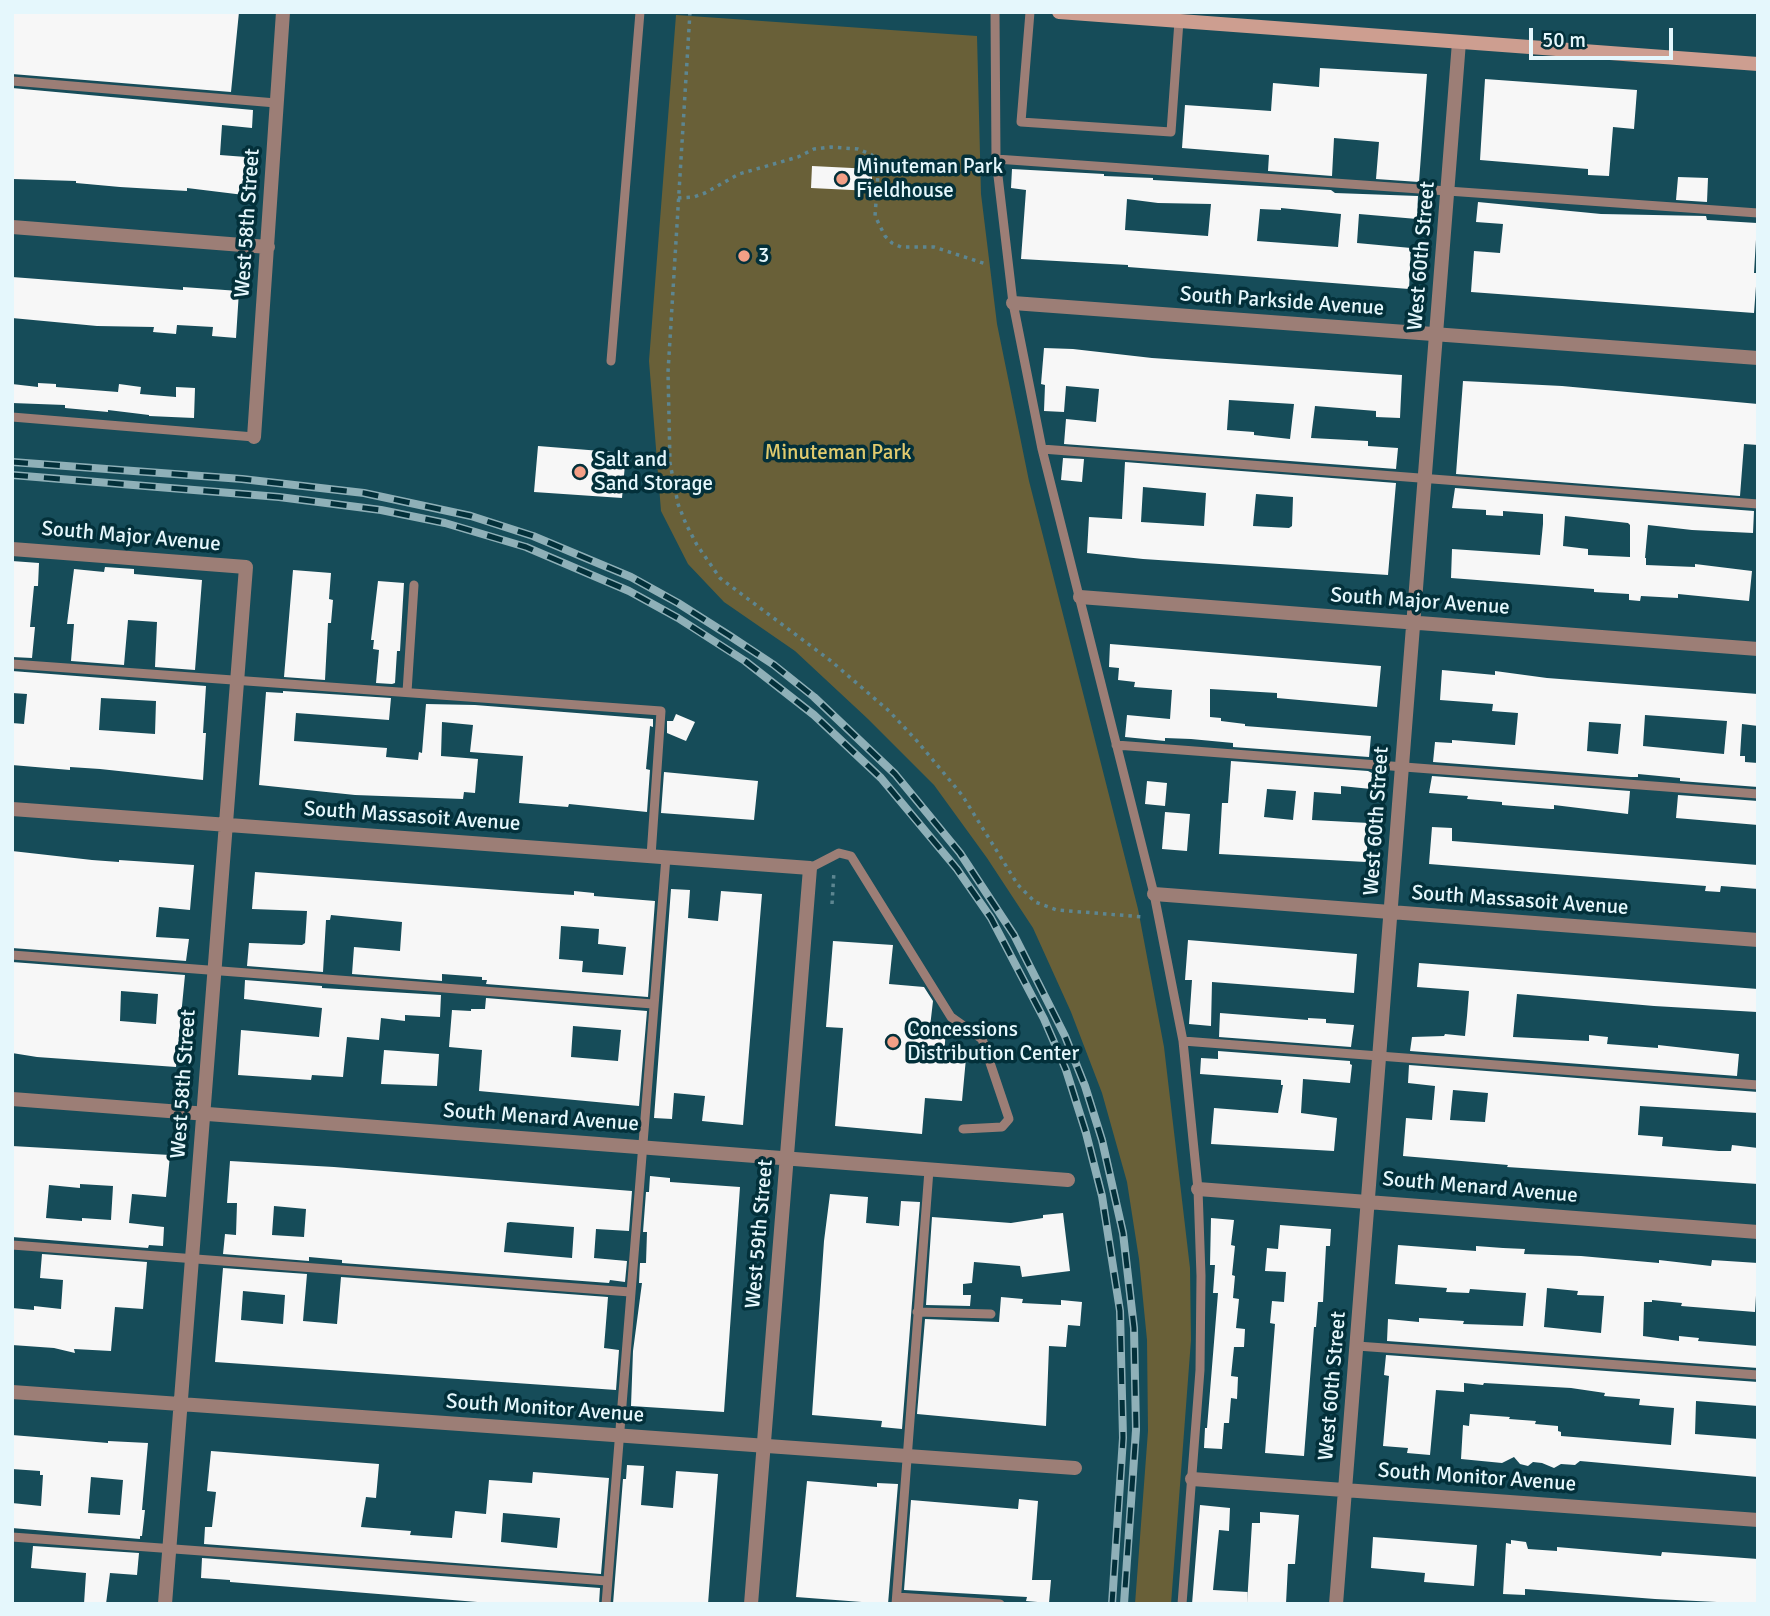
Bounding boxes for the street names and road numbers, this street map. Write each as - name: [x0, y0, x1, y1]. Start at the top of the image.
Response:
- street label: West 58th Street: [230, 148, 266, 298]
- street label: West 60th Street: [1403, 180, 1441, 332]
- street label: South Parkside Avenue: [1179, 282, 1385, 322]
- street label: South Major Avenue: [40, 517, 222, 557]
- street label: South Major Avenue: [1329, 583, 1511, 621]
- street label: West 60th Street: [1359, 746, 1395, 896]
- street label: South Massasoit Avenue: [303, 797, 521, 837]
- street label: South Massasoit Avenue: [1411, 881, 1629, 921]
- street label: West 58th Street: [166, 1009, 202, 1159]
- street label: South Menard Avenue: [442, 1099, 640, 1137]
- street label: West 59th Street: [741, 1158, 779, 1310]
- street label: South Menard Avenue: [1381, 1167, 1579, 1209]
- street label: West 60th Street: [1314, 1310, 1352, 1462]
- street label: South Monitor Avenue: [445, 1390, 645, 1428]
- street label: South Monitor Avenue: [1377, 1459, 1577, 1497]

